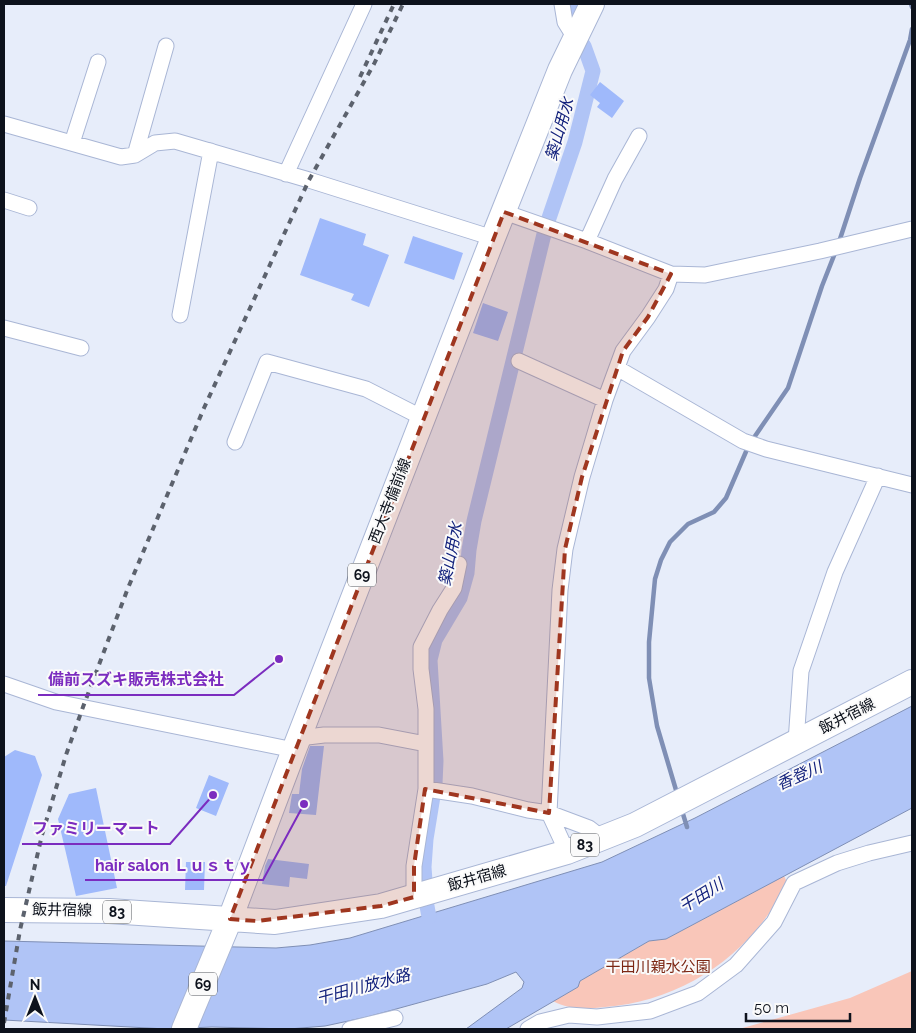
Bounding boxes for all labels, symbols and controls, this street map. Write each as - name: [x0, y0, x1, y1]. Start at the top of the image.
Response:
- water label: 築山用水: [542, 94, 578, 163]
- street label: 西大寺備前線: [365, 456, 415, 546]
- water label: 築山用水: [435, 519, 466, 587]
- road number: 69: [348, 564, 376, 586]
- callout: 備前スズキ販売株式会社: [38, 664, 234, 695]
- text: 備前スズキ販売株式会社: [48, 670, 224, 689]
- street label: 飯井宿線: [816, 694, 878, 738]
- water label: 香登川: [773, 756, 827, 794]
- callout: ファミリーマート: [22, 813, 170, 844]
- text: ファミリーマート: [32, 819, 160, 838]
- road number: 83: [571, 834, 599, 856]
- callout: hair salon Ｌｕｓｔｙ: [85, 849, 263, 880]
- text: hair salon Ｌｕｓｔｙ: [95, 856, 253, 875]
- street label: 飯井宿線: [446, 861, 508, 895]
- water label: 干田川: [676, 874, 728, 916]
- street label: 飯井宿線: [32, 900, 92, 920]
- road number: 83: [103, 900, 131, 924]
- park label: 干田川親水公園: [605, 958, 711, 976]
- water label: 干田川放水路: [314, 964, 414, 1008]
- road number: 69: [189, 972, 217, 996]
- north arrow: [10, 973, 60, 1023]
- text: N: [30, 977, 40, 993]
- scale bar: [746, 990, 850, 1022]
- text: 50 m: [754, 999, 789, 1017]

